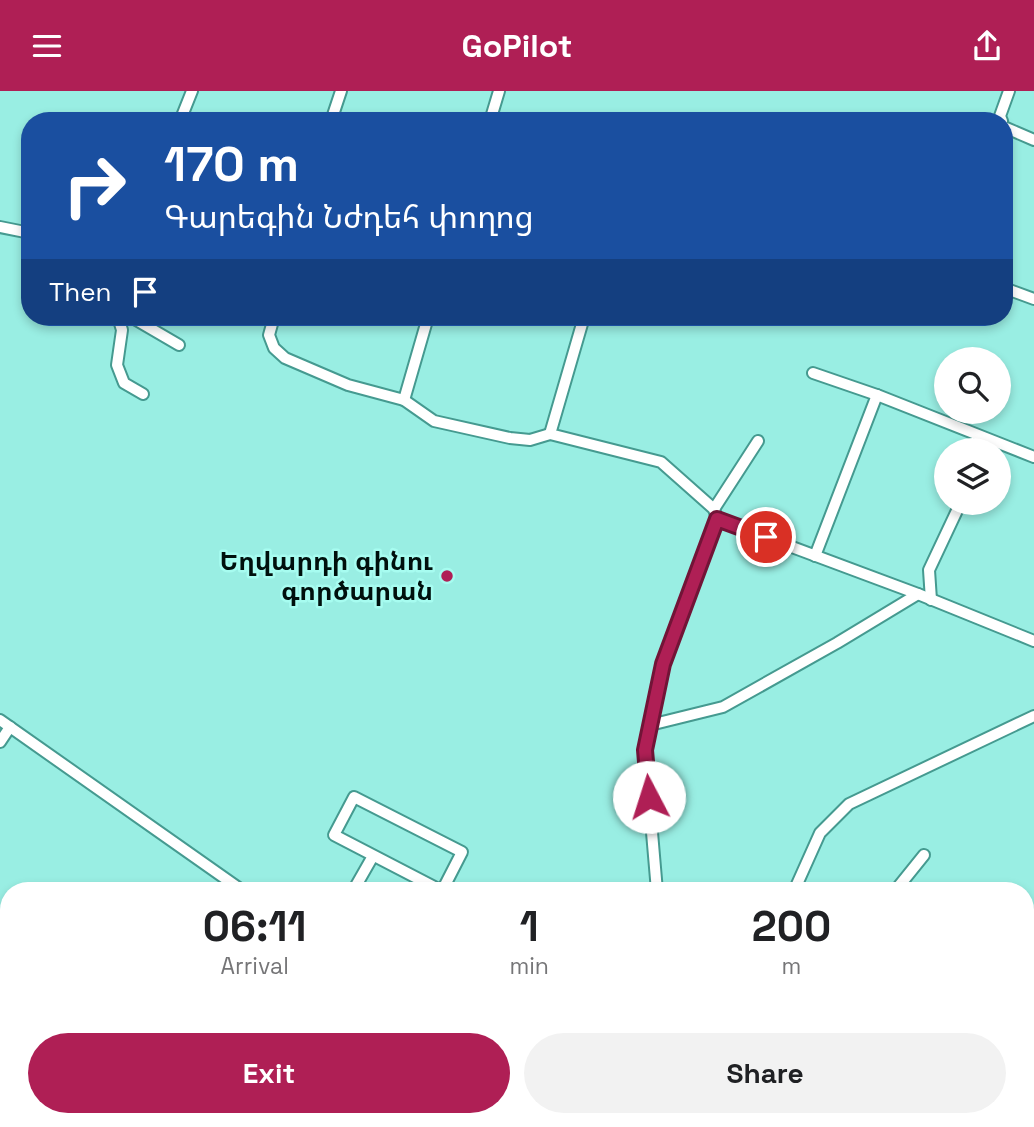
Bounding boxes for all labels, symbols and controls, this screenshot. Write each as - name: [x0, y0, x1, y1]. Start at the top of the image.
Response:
- text: GoPilot: [462, 26, 572, 66]
- icon: menu: [28, 27, 66, 65]
- icon: share: [968, 27, 1006, 65]
- text: 170 m: [164, 133, 299, 195]
- icon: right: [49, 140, 140, 231]
- text: Գարեգին Նժդեհ փողոց: [164, 197, 534, 237]
- icon: arrive: [126, 273, 164, 311]
- text: Then: [49, 275, 112, 309]
- map controls: [934, 347, 1011, 515]
- button: search: [934, 347, 1011, 424]
- button: layers: [934, 438, 1011, 515]
- pin: [736, 507, 796, 567]
- icon: arrive: [747, 518, 785, 556]
- place label: Եղվարդի գինու գործարան: [220, 544, 433, 608]
- marker: Եղվարդի գինու գործարան: [439, 568, 455, 584]
- position arrow: [612, 760, 686, 834]
- text: 06:11: [203, 900, 307, 953]
- text: 1: [520, 900, 539, 953]
- text: 200: [752, 900, 831, 953]
- text: Arrival: [221, 951, 289, 981]
- text: min: [509, 951, 549, 981]
- text: m: [782, 951, 801, 981]
- button: Exit: [28, 1033, 510, 1113]
- button: Share: [524, 1033, 1006, 1113]

